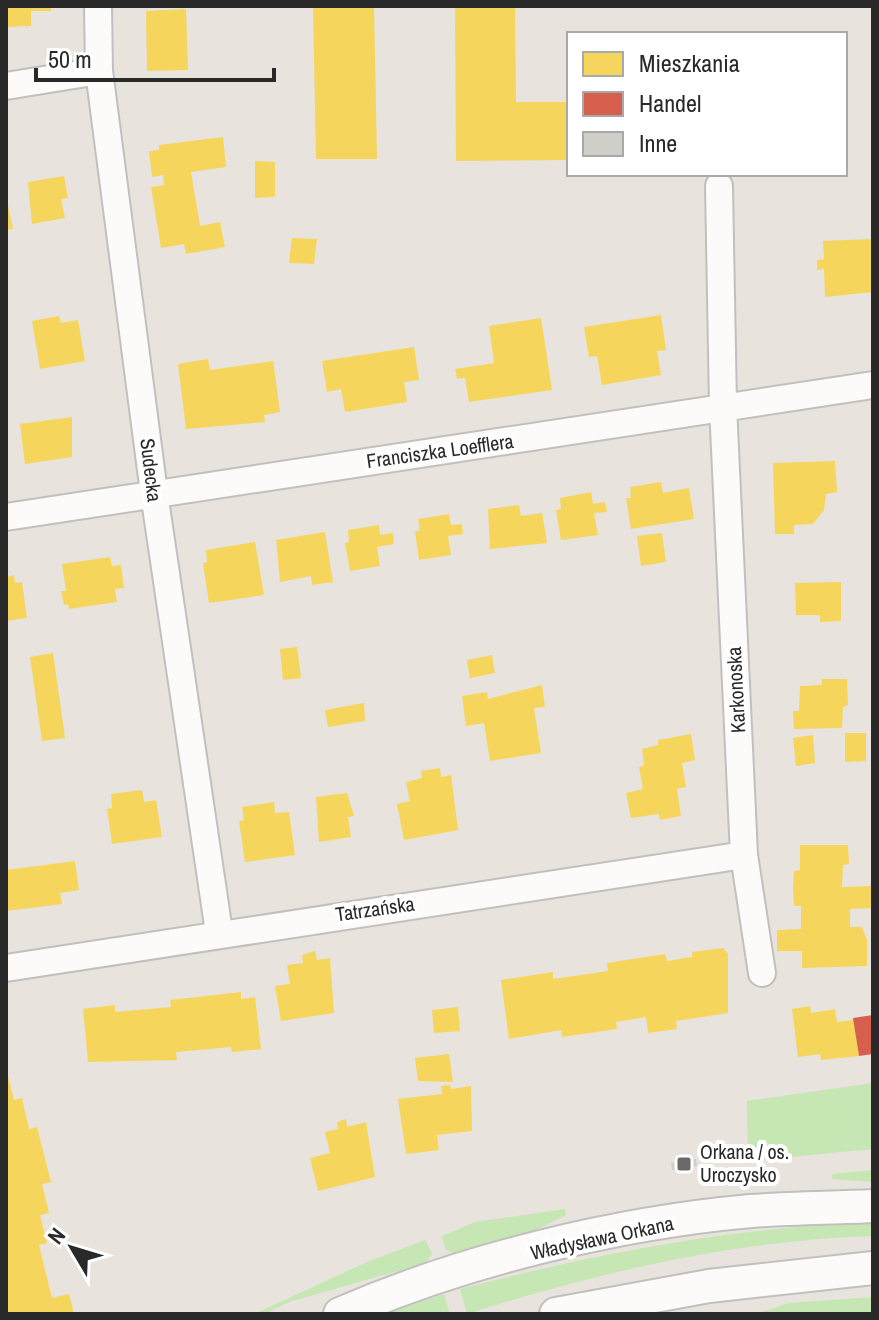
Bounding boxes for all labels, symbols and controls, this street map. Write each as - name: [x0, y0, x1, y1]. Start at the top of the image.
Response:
- scale bar: [36, 32, 274, 82]
- legend: [567, 32, 847, 176]
- text: 50 m: [48, 43, 92, 75]
- text: Mieszkania: [639, 47, 740, 79]
- text: Handel: [639, 87, 701, 119]
- text: Inne: [639, 127, 677, 159]
- street label: Franciszka Loefflera: [365, 427, 515, 474]
- street label: Sudecka: [134, 437, 169, 503]
- street label: Karkonoska: [720, 646, 751, 734]
- street label: Tatrzańska: [334, 890, 416, 927]
- place label: Orkana / os. Uroczysko: [700, 1138, 789, 1188]
- marker: Orkana / os. Uroczysko: [675, 1155, 693, 1173]
- north arrow: [32, 1208, 112, 1288]
- street label: Władysława Orkana: [528, 1209, 676, 1266]
- text: N: [40, 1221, 72, 1250]

